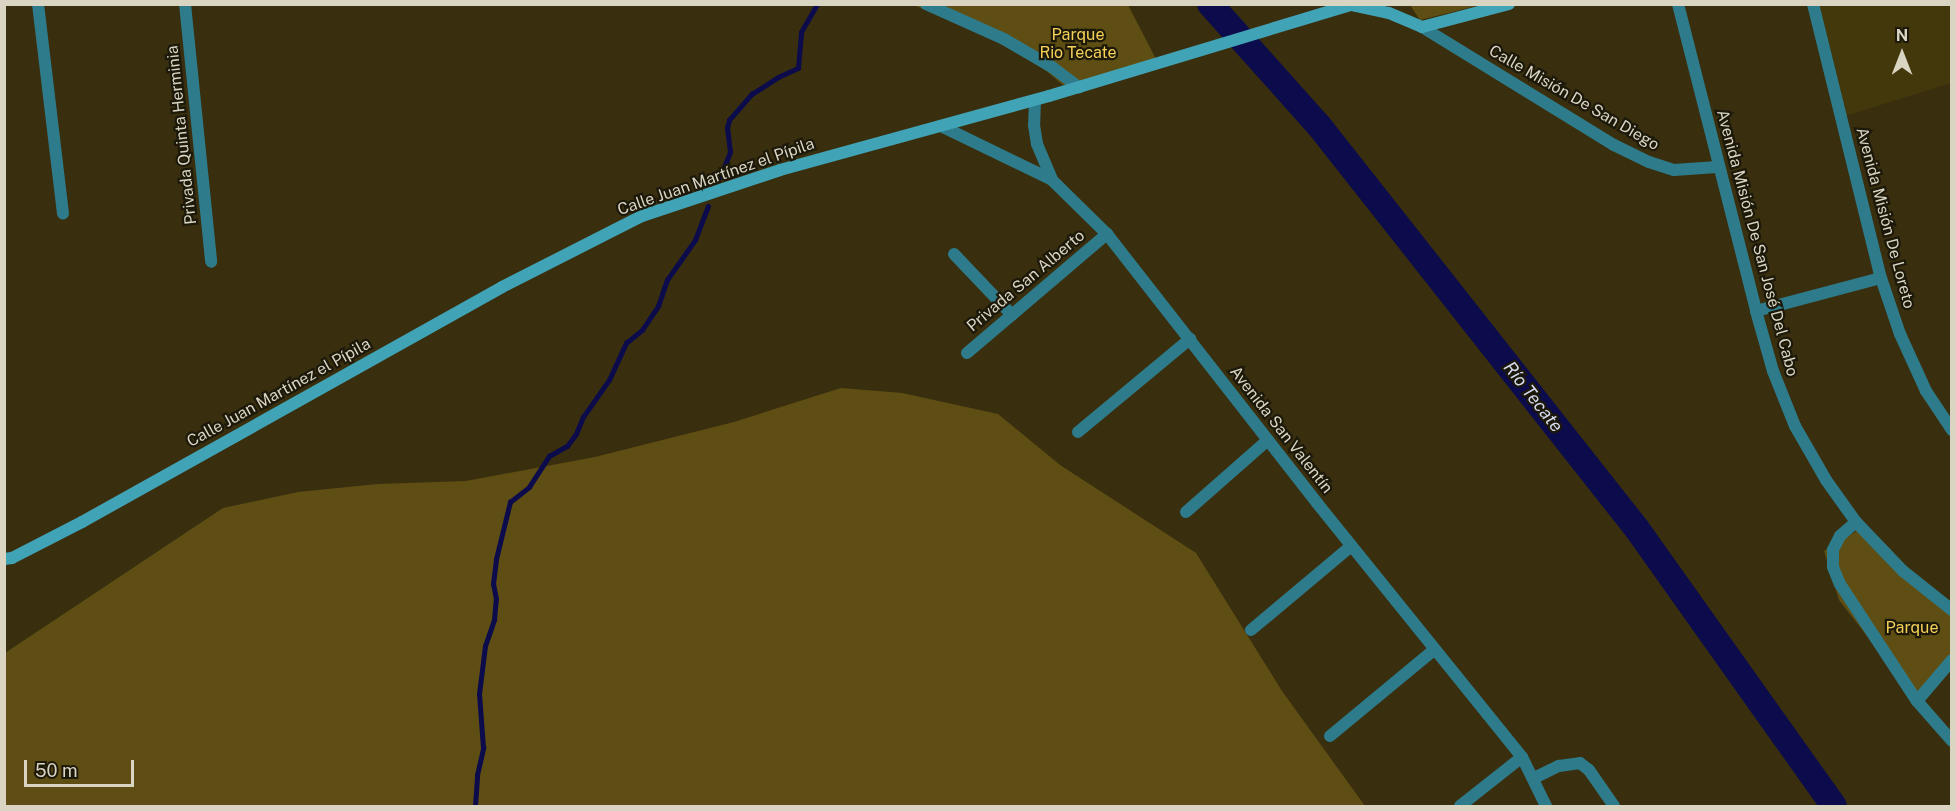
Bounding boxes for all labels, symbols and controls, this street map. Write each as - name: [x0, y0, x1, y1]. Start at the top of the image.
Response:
- north arrow: [1872, 24, 1932, 84]
- park label: Parque Rio Tecate: [1039, 25, 1117, 63]
- text: N: [1896, 26, 1908, 45]
- street label: Calle Misión De San Diego: [1485, 41, 1663, 155]
- street label: Privada Quinta Herminia: [163, 44, 201, 226]
- street label: Avenida Misión De San José Del Cabo: [1712, 108, 1802, 378]
- street label: Avenida Misión De Loreto: [1852, 125, 1918, 311]
- street label: Calle Juan Martínez el Pípila: [615, 134, 817, 220]
- street label: Privada San Alberto: [963, 226, 1089, 336]
- street label: Calle Juan Martínez el Pípila: [184, 334, 374, 452]
- water label: Río Tecate: [1499, 357, 1567, 437]
- street label: Avenida San Valentín: [1225, 363, 1337, 497]
- park label: Parque: [1886, 618, 1938, 638]
- scale bar: [27, 748, 136, 786]
- text: 50 m: [35, 760, 78, 781]

